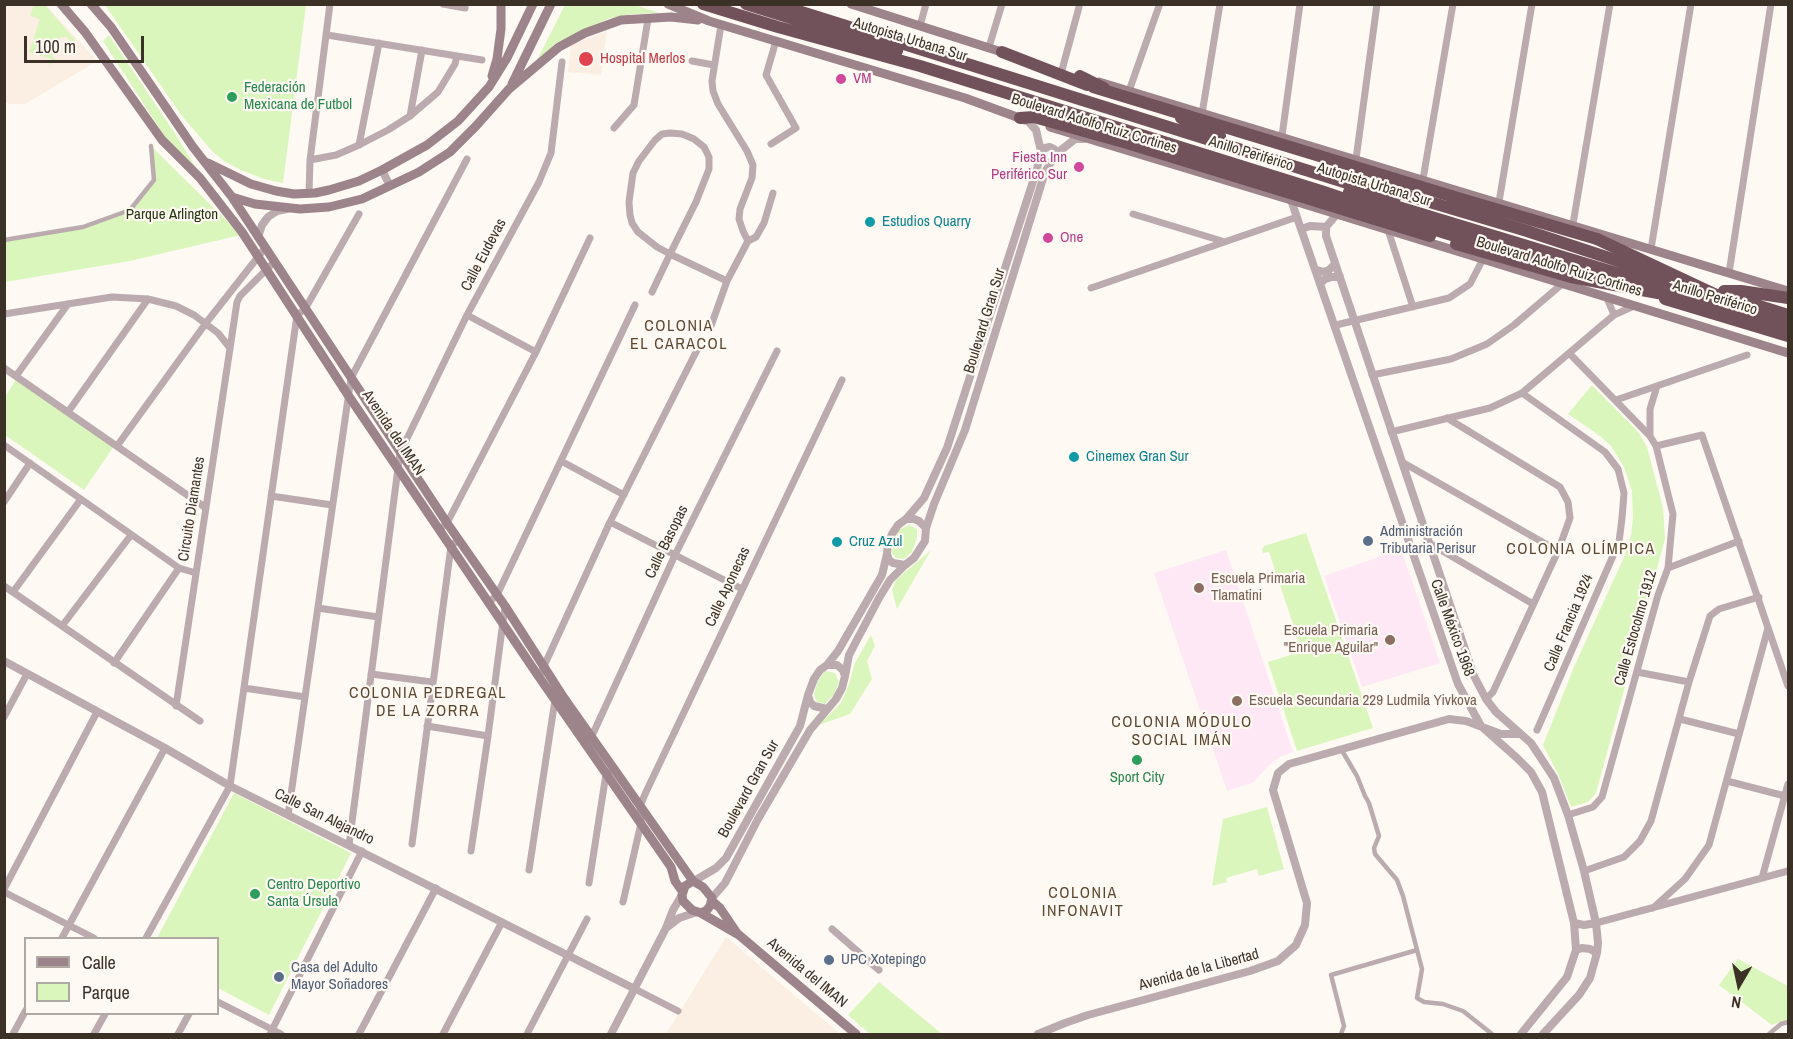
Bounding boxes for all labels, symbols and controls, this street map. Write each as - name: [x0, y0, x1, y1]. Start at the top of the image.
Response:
- street label: Autopista Urbana Sur: [851, 14, 969, 66]
- scale bar: [27, 24, 147, 62]
- text: 100 m: [35, 34, 76, 59]
- marker: Hospital Merlos: [577, 50, 595, 68]
- place label: Hospital Merlos: [600, 50, 685, 68]
- place label: VM: [853, 70, 871, 88]
- marker: VM: [834, 72, 848, 86]
- place label: Federación Mexicana de Futbol: [244, 79, 352, 114]
- marker: Federación Mexicana de Futbol: [225, 90, 239, 104]
- street label: Boulevard Adolfo Ruiz Cortines: [1009, 90, 1179, 158]
- street label: Anillo Periférico: [1207, 133, 1295, 175]
- place label: Fiesta Inn Periférico Sur: [991, 149, 1067, 184]
- street label: Autopista Urbana Sur: [1315, 159, 1433, 211]
- marker: Fiesta Inn Periférico Sur: [1072, 160, 1086, 174]
- park label: Parque Arlington: [126, 206, 218, 224]
- place label: Estudios Quarry: [882, 213, 971, 231]
- marker: Estudios Quarry: [863, 215, 877, 229]
- street label: Calle Eudevas: [457, 216, 511, 294]
- place label: One: [1060, 229, 1083, 247]
- marker: One: [1041, 231, 1055, 245]
- street label: Boulevard Adolfo Ruiz Cortines: [1474, 233, 1644, 301]
- street label: Boulevard Gran Sur: [961, 266, 1009, 376]
- street label: Anillo Periférico: [1671, 277, 1759, 319]
- district label: COLONIA EL CARACOL: [630, 317, 728, 355]
- street label: Avenida del IMAN: [358, 387, 428, 479]
- place label: Cinemex Gran Sur: [1086, 448, 1189, 466]
- marker: Cinemex Gran Sur: [1067, 450, 1081, 464]
- street label: Circuito Diamantes: [175, 455, 209, 563]
- street label: Calle Basopas: [642, 502, 692, 582]
- place label: Administración Tributaria Perisur: [1380, 523, 1476, 558]
- place label: Cruz Azul: [849, 533, 902, 551]
- marker: Administración Tributaria Perisur: [1361, 534, 1375, 548]
- marker: Cruz Azul: [830, 535, 844, 549]
- district label: COLONIA OLÍMPICA: [1506, 540, 1656, 560]
- street label: Calle Aponecas: [702, 544, 754, 630]
- street label: Calle Estocolmo 1912: [1611, 568, 1661, 688]
- place label: Escuela Primaria Tlamatini: [1211, 570, 1305, 605]
- street label: Calle Francia 1924: [1540, 572, 1598, 674]
- street label: Calle México 1968: [1426, 577, 1478, 679]
- marker: Escuela Primaria Tlamatini: [1192, 581, 1206, 595]
- place label: Escuela Primaria "Enrique Aguilar": [1284, 622, 1378, 657]
- marker: Escuela Primaria "Enrique Aguilar": [1383, 633, 1397, 647]
- district label: COLONIA PEDREGAL DE LA ZORRA: [349, 684, 507, 722]
- place label: Escuela Secundaria 229 Ludmila Yivkova: [1249, 692, 1477, 710]
- marker: Escuela Secundaria 229 Ludmila Yivkova: [1230, 694, 1244, 708]
- district label: COLONIA MÓDULO SOCIAL IMÁN: [1111, 713, 1253, 751]
- street label: Boulevard Gran Sur: [715, 737, 783, 841]
- marker: Sport City: [1130, 753, 1144, 767]
- place label: Sport City: [1110, 769, 1164, 787]
- street label: Calle San Alejandro: [271, 785, 377, 849]
- place label: Centro Deportivo Santa Úrsula: [267, 876, 361, 911]
- district label: COLONIA INFONAVIT: [1042, 884, 1124, 922]
- marker: Centro Deportivo Santa Úrsula: [248, 887, 262, 901]
- street label: Avenida del IMAN: [763, 934, 851, 1012]
- legend: [24, 937, 219, 1015]
- street label: Avenida de la Libertad: [1137, 945, 1261, 995]
- text: Calle: [82, 950, 116, 975]
- place label: UPC Xotepingo: [841, 951, 926, 969]
- marker: UPC Xotepingo: [822, 953, 836, 967]
- north arrow: [1709, 955, 1769, 1015]
- place label: Casa del Adulto Mayor Soñadores: [291, 959, 388, 994]
- marker: Casa del Adulto Mayor Soñadores: [272, 970, 286, 984]
- text: Parque: [82, 980, 130, 1005]
- text: N: [1730, 991, 1743, 1014]

